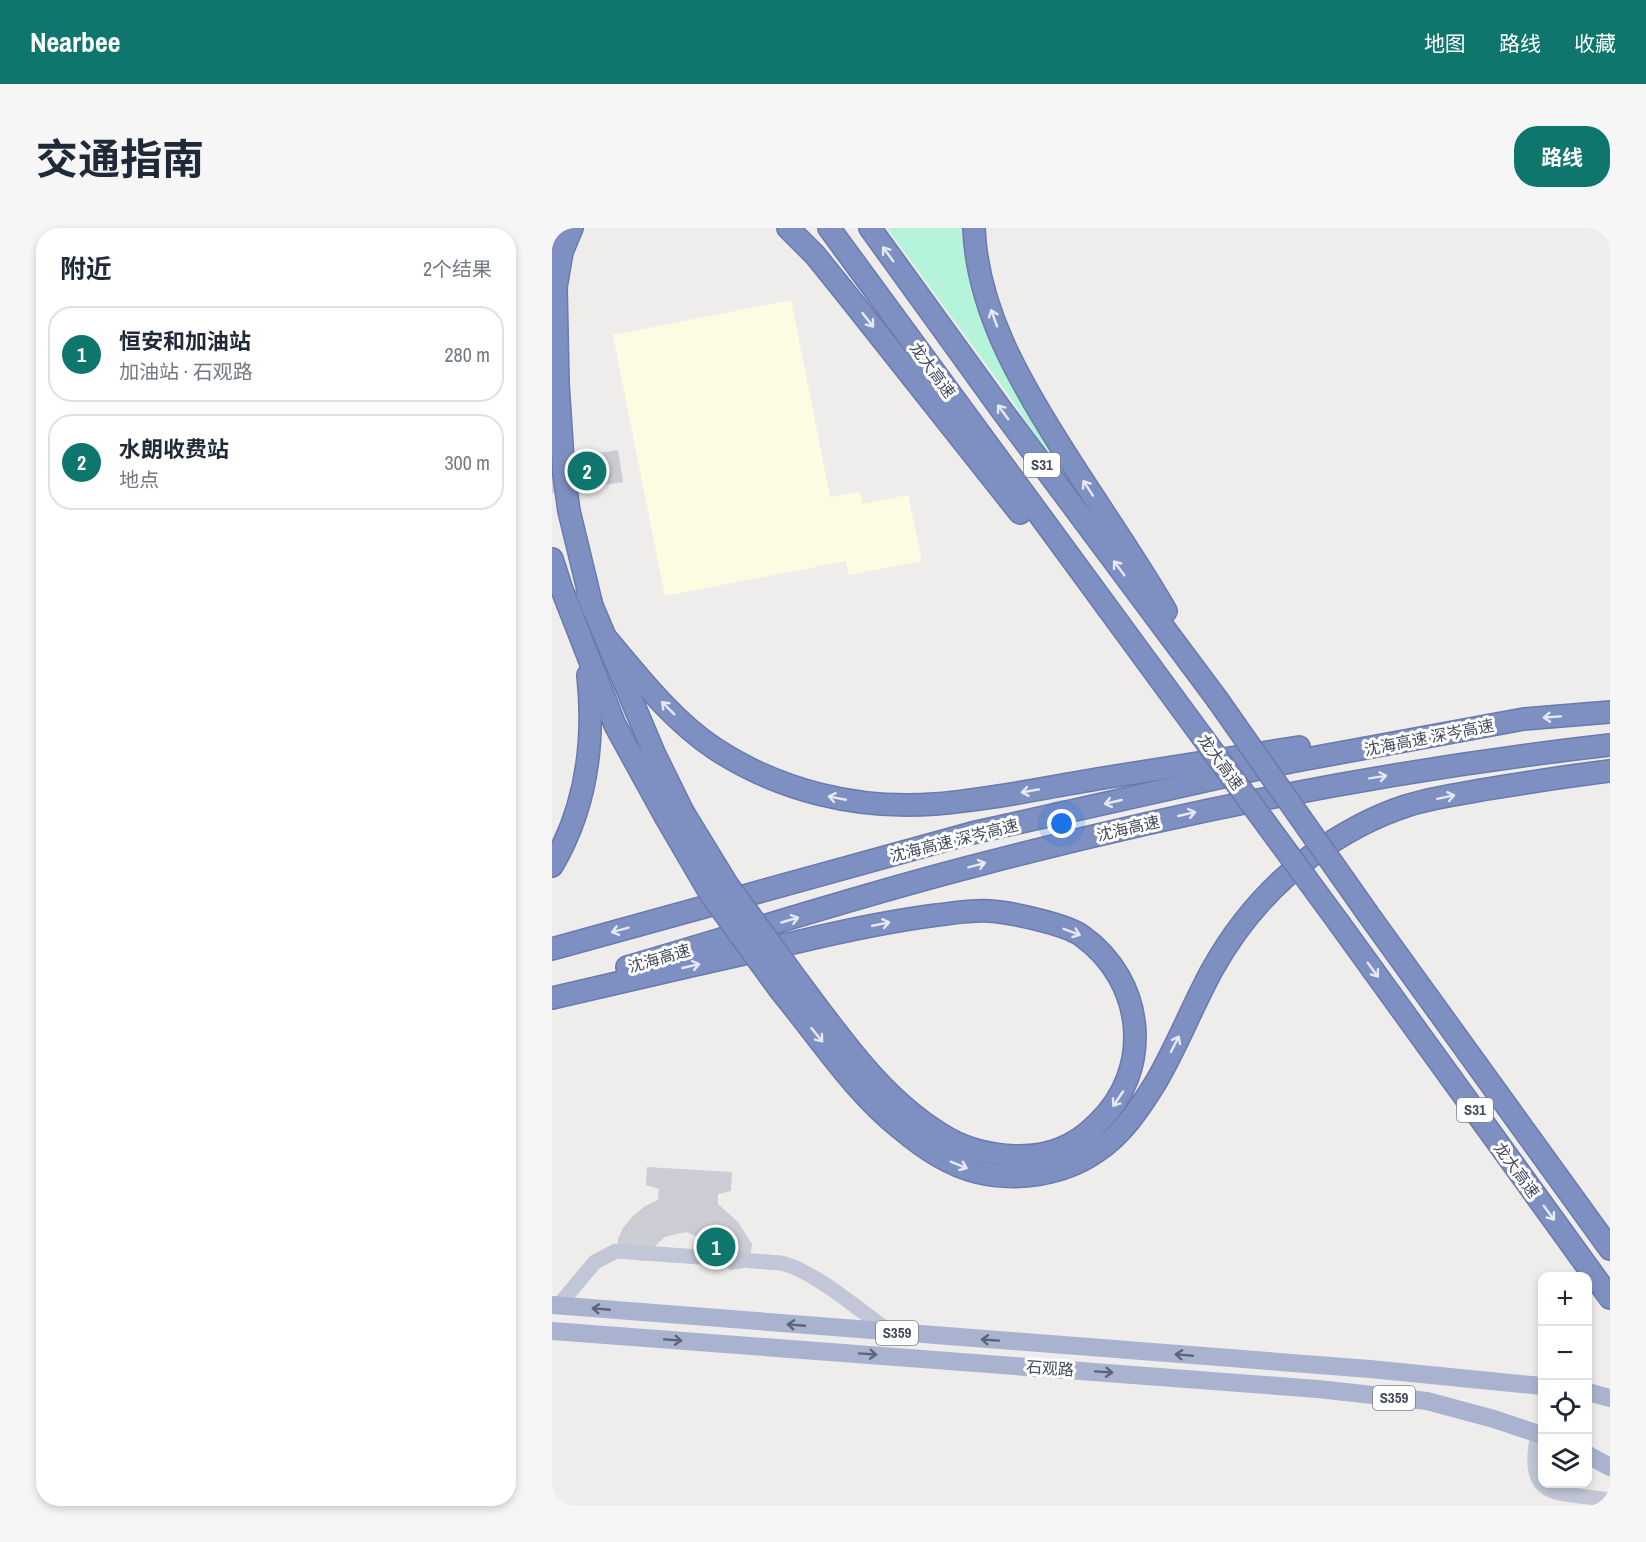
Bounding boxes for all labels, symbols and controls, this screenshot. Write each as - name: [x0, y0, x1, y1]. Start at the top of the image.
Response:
- text: Nearbee: [30, 23, 121, 61]
- text: 地图: [1424, 29, 1466, 58]
- text: 路线: [1499, 29, 1541, 58]
- text: 收藏: [1574, 29, 1616, 58]
- button: 路线: [1514, 126, 1610, 187]
- text: 交通指南: [36, 131, 204, 187]
- one-way arrow: [882, 246, 895, 262]
- text: 附近: [60, 251, 112, 286]
- text: 2个结果: [423, 255, 492, 282]
- one-way arrow: [987, 309, 998, 328]
- one-way arrow: [861, 312, 874, 328]
- text: 恒安和加油站: [119, 326, 251, 356]
- street label: 龙大高速: [905, 338, 961, 402]
- text: 1: [77, 341, 86, 368]
- text: 280 m: [444, 341, 490, 368]
- text: 加油站 · 石观路: [119, 358, 253, 385]
- one-way arrow: [997, 404, 1009, 420]
- text: 水朗收费站: [119, 434, 229, 464]
- pin: 2: [567, 448, 606, 494]
- text: 2: [77, 449, 86, 476]
- text: 300 m: [444, 449, 490, 476]
- road number: S31: [1024, 453, 1060, 477]
- text: 地点: [119, 466, 159, 493]
- one-way arrow: [1081, 480, 1094, 497]
- one-way arrow: [1113, 561, 1125, 577]
- one-way arrow: [661, 700, 675, 715]
- one-way arrow: [1542, 712, 1562, 723]
- street label: 沈海高速 深岑高速: [1362, 714, 1496, 760]
- street label: 龙大高速: [1193, 730, 1249, 794]
- one-way arrow: [1368, 771, 1387, 782]
- one-way arrow: [1021, 785, 1041, 796]
- one-way arrow: [1436, 791, 1456, 802]
- one-way arrow: [828, 792, 847, 803]
- one-way arrow: [1104, 797, 1123, 808]
- one-way arrow: [1177, 808, 1196, 820]
- your location: [1047, 809, 1076, 838]
- street label: 沈海高速: [1094, 810, 1162, 846]
- street label: 沈海高速 深岑高速: [887, 813, 1021, 867]
- one-way arrow: [967, 859, 986, 870]
- one-way arrow: [780, 914, 799, 925]
- one-way arrow: [871, 918, 891, 929]
- one-way arrow: [611, 925, 630, 937]
- one-way arrow: [1063, 927, 1081, 938]
- street label: 沈海高速: [625, 939, 693, 977]
- one-way arrow: [681, 960, 700, 971]
- one-way arrow: [1367, 962, 1379, 978]
- one-way arrow: [810, 1027, 823, 1043]
- one-way arrow: [1170, 1035, 1182, 1053]
- one-way arrow: [1111, 1091, 1124, 1108]
- road number: S31: [1457, 1098, 1493, 1122]
- street label: 龙大高速: [1489, 1138, 1545, 1202]
- one-way arrow: [950, 1160, 968, 1171]
- one-way arrow: [1543, 1205, 1555, 1221]
- pin: 1: [696, 1224, 736, 1270]
- map controls: [1538, 1272, 1592, 1488]
- button: +: [1538, 1272, 1592, 1326]
- one-way arrow: [592, 1303, 612, 1314]
- one-way arrow: [786, 1319, 806, 1330]
- road number: S359: [876, 1321, 918, 1345]
- button: −: [1538, 1326, 1592, 1380]
- one-way arrow: [663, 1334, 683, 1345]
- one-way arrow: [981, 1334, 1000, 1345]
- one-way arrow: [857, 1349, 877, 1360]
- one-way arrow: [1175, 1349, 1195, 1360]
- street label: 石观路: [1025, 1355, 1075, 1381]
- one-way arrow: [1094, 1366, 1113, 1377]
- button: locate: [1538, 1380, 1592, 1434]
- road number: S359: [1373, 1386, 1415, 1410]
- button: layers: [1538, 1434, 1592, 1488]

